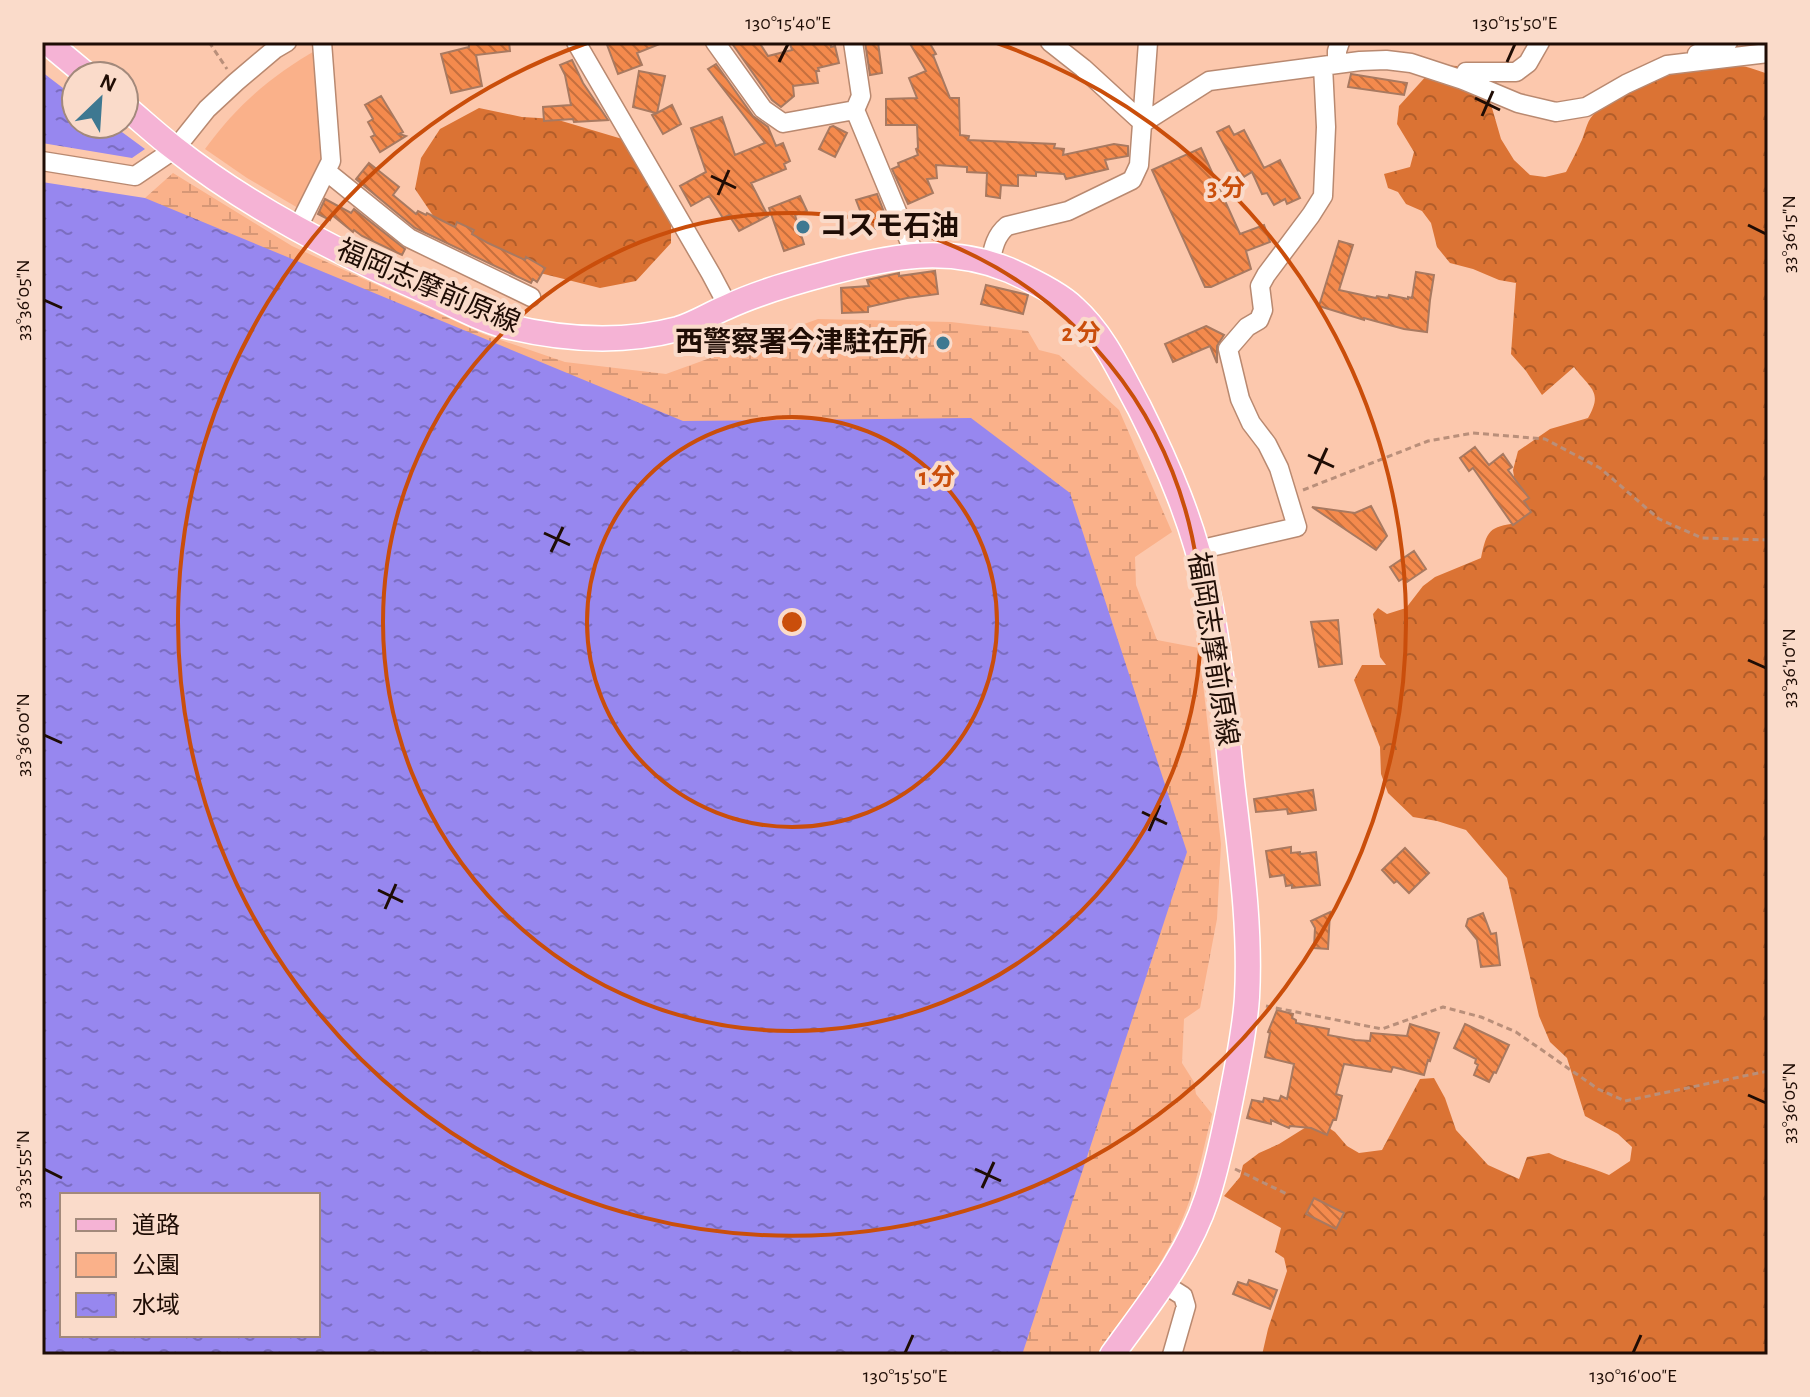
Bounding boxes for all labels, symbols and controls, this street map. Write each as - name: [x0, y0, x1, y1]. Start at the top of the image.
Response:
- text: 130°15'40"E: [745, 13, 831, 33]
- text: 130°15'50"E: [1473, 13, 1557, 33]
- north arrow: [60, 60, 140, 140]
- text: N: [96, 70, 120, 96]
- text: 3 分: [1207, 175, 1245, 201]
- text: 33°36'15"N: [1779, 195, 1799, 273]
- place label: コスモ石油: [819, 211, 959, 241]
- marker: コスモ石油: [794, 218, 812, 236]
- street label: 福岡志摩前原線: [332, 234, 524, 338]
- text: 33°36'05"N: [13, 259, 33, 341]
- text: 2 分: [1062, 320, 1100, 346]
- place label: 西警察署今津駐在所: [675, 327, 927, 357]
- marker: 西警察署今津駐在所: [934, 334, 952, 352]
- text: 1 分: [919, 464, 955, 490]
- street label: 福岡志摩前原線: [1183, 550, 1243, 748]
- centre of rings: [778, 608, 806, 636]
- text: 33°36'10"N: [1779, 628, 1799, 708]
- text: 33°36'00"N: [13, 693, 33, 777]
- text: 33°36'05"N: [1779, 1062, 1799, 1144]
- text: 33°35'55"N: [13, 1130, 33, 1208]
- legend: [60, 1193, 320, 1337]
- text: 道路: [132, 1212, 180, 1238]
- text: 公園: [132, 1253, 180, 1278]
- text: 水域: [132, 1292, 180, 1318]
- text: 130°15'50"E: [863, 1366, 947, 1386]
- text: 130°16'00"E: [1589, 1366, 1677, 1386]

